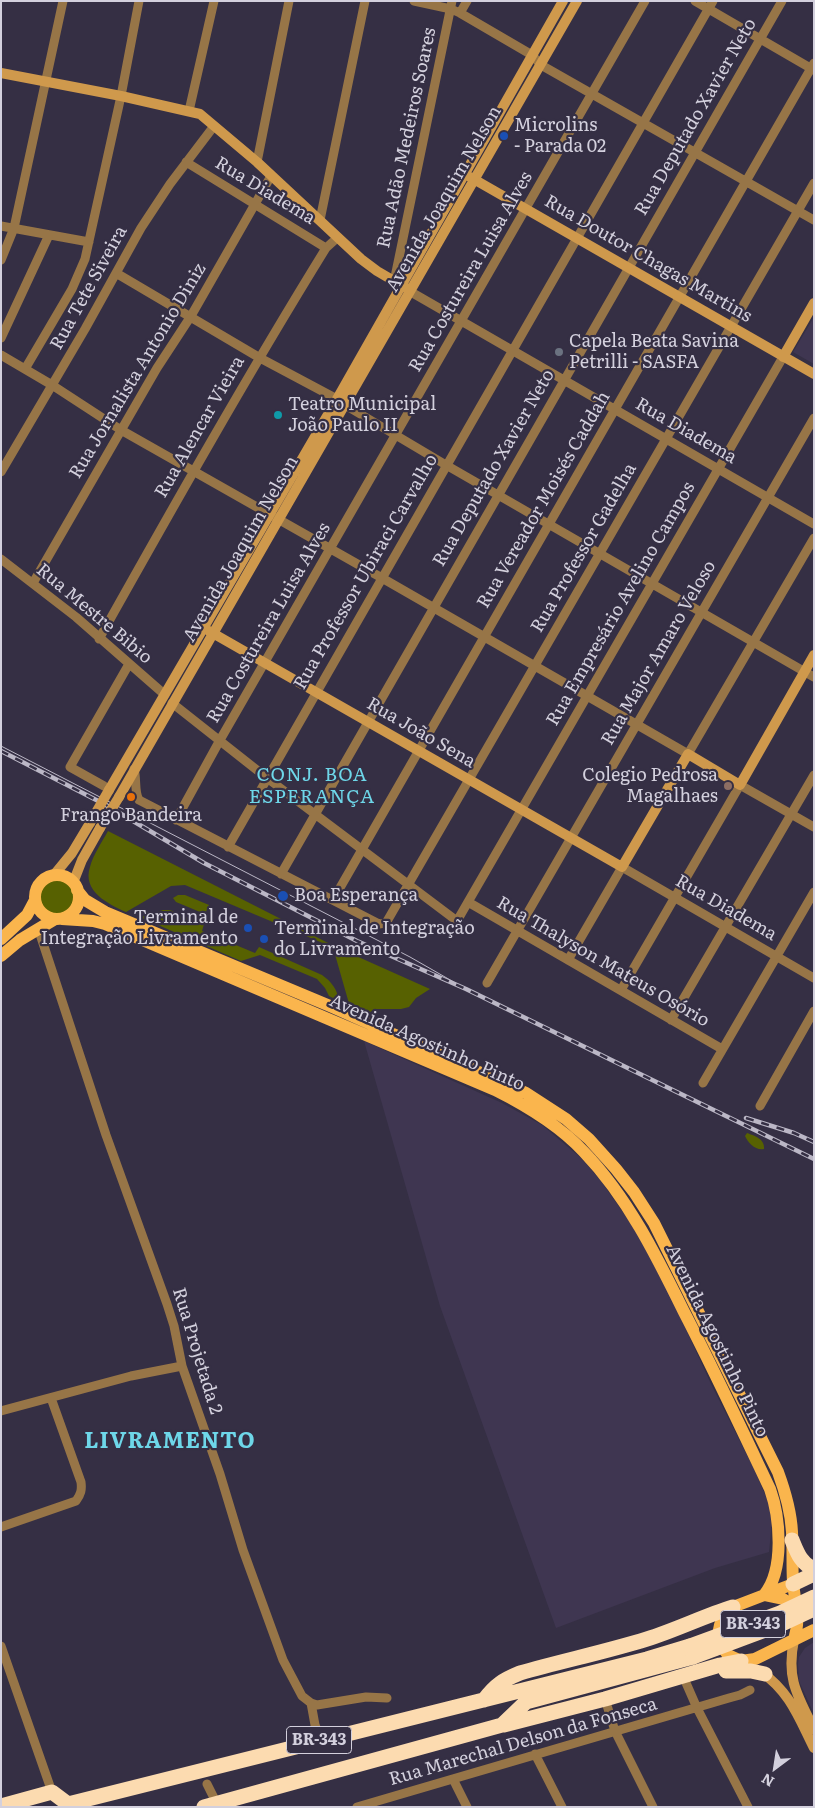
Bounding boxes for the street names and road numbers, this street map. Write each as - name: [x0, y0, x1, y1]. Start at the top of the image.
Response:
- street label: Rua Deputado Xavier Neto: [631, 15, 761, 219]
- street label: Rua Adão Medeiros Soares: [373, 26, 441, 250]
- street label: Avenida Joaquim Nelson: [382, 102, 506, 296]
- street label: Rua Diadema: [211, 153, 319, 229]
- street label: Rua Costureira Luisa Alves: [405, 168, 537, 376]
- street label: Rua Doutor Chagas Martins: [541, 191, 755, 327]
- street label: Rua Tete Siveira: [46, 222, 132, 354]
- street label: Rua Jornalista Antonio Diniz: [65, 259, 211, 483]
- street label: Rua Alencar Vieira: [151, 352, 249, 502]
- street label: Rua Deputado Xavier Neto: [429, 366, 559, 570]
- street label: Rua Vereador Moisés Caddah: [473, 388, 615, 612]
- street label: Rua Diadema: [631, 393, 741, 469]
- street label: Rua Professor Ubiraci Carvalho: [290, 450, 442, 694]
- street label: Avenida Joaquim Nelson: [179, 452, 303, 646]
- street label: Rua Professor Gadelha: [527, 459, 641, 637]
- street label: Rua Empresário Avelino Campos: [542, 478, 700, 730]
- street label: Rua Costureira Luisa Alves: [203, 519, 335, 727]
- street label: Rua Major Amaro Veloso: [597, 557, 721, 749]
- street label: Rua Mestre Bibio: [32, 559, 156, 669]
- street label: Rua João Sena: [363, 693, 479, 773]
- street label: Rua Diadema: [671, 870, 781, 946]
- street label: Rua Thalyson Mateus Osório: [493, 892, 713, 1032]
- street label: Avenida Agostinho Pinto: [326, 990, 528, 1096]
- street label: Avenida Agostinho Pinto: [661, 1241, 773, 1441]
- street label: Rua Projetada 2: [167, 1285, 227, 1417]
- road number: BR-343: [720, 1610, 786, 1638]
- street label: Rua Marechal Delson da Fonseca: [387, 1693, 659, 1791]
- road number: BR-343: [286, 1726, 352, 1754]

